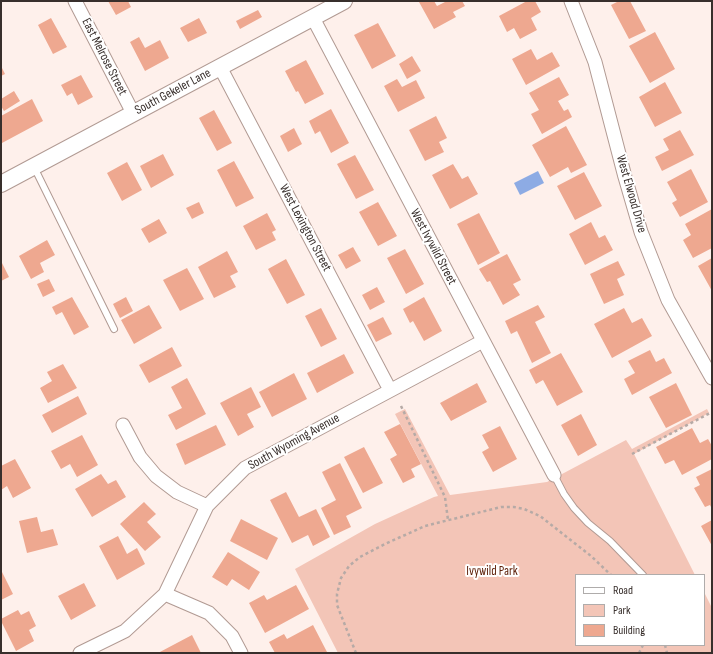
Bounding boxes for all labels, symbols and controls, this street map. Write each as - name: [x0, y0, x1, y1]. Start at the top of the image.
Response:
- street label: East Melrose Street: [78, 16, 130, 98]
- street label: South Gekeler Lane: [132, 65, 214, 119]
- street label: West Elwood Drive: [612, 153, 650, 235]
- street label: West Lexington Street: [276, 182, 334, 274]
- street label: West Ivywild Street: [406, 206, 460, 288]
- street label: South Wyoming Avenue: [246, 410, 342, 474]
- park label: Ivywild Park: [466, 564, 518, 580]
- legend: [575, 574, 705, 646]
- text: Road: [613, 583, 633, 598]
- text: Park: [613, 603, 631, 618]
- text: Building: [613, 623, 645, 638]

